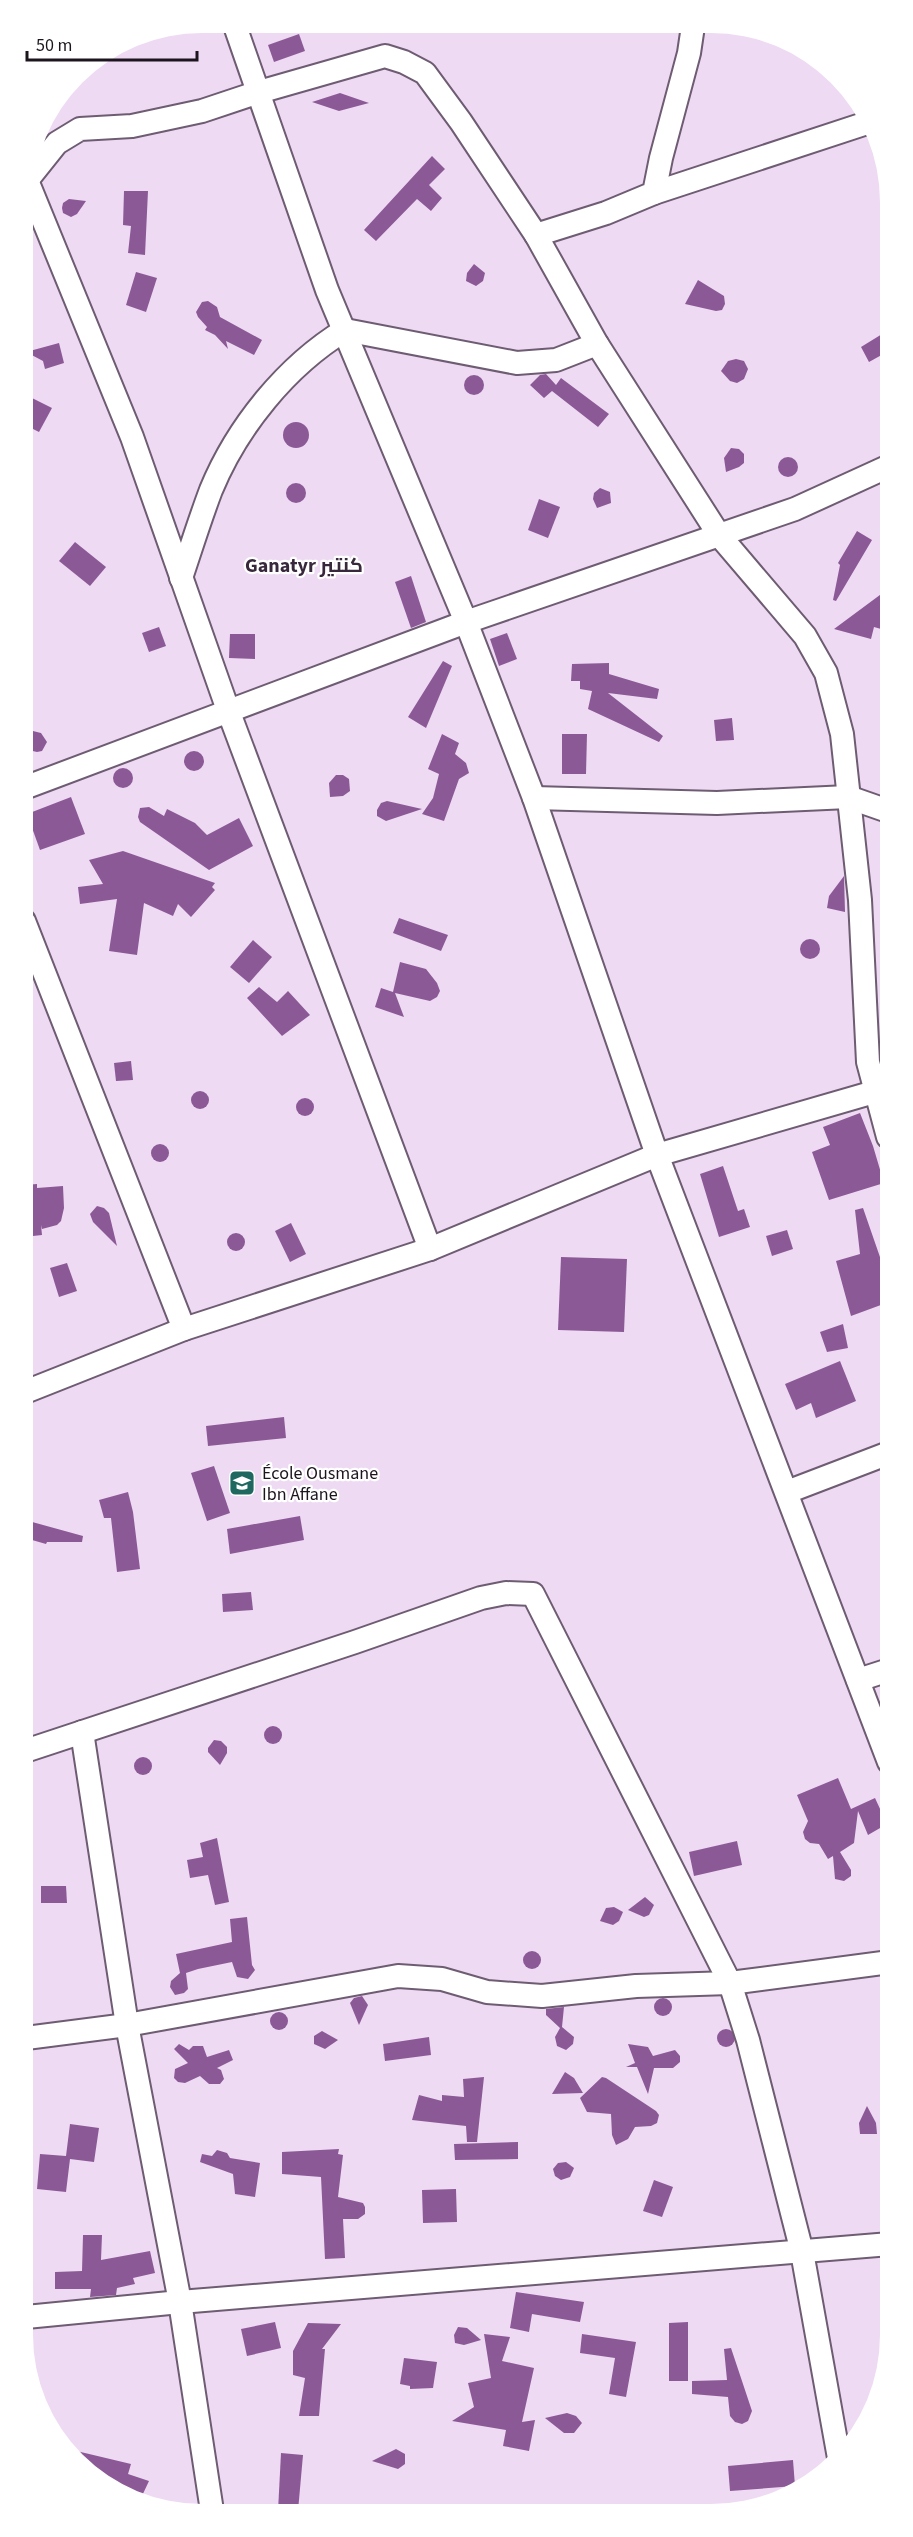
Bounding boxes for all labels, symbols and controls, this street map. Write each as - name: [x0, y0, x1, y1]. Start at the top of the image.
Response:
- scale bar: [27, 24, 196, 62]
- text: 50 m: [36, 33, 72, 58]
- district label: Ganatyr كنتير: [245, 552, 363, 580]
- place label: École Ousmane Ibn Affane: [262, 1461, 378, 1507]
- school or university icon: École Ousmane Ibn Affane: [227, 1468, 257, 1498]

